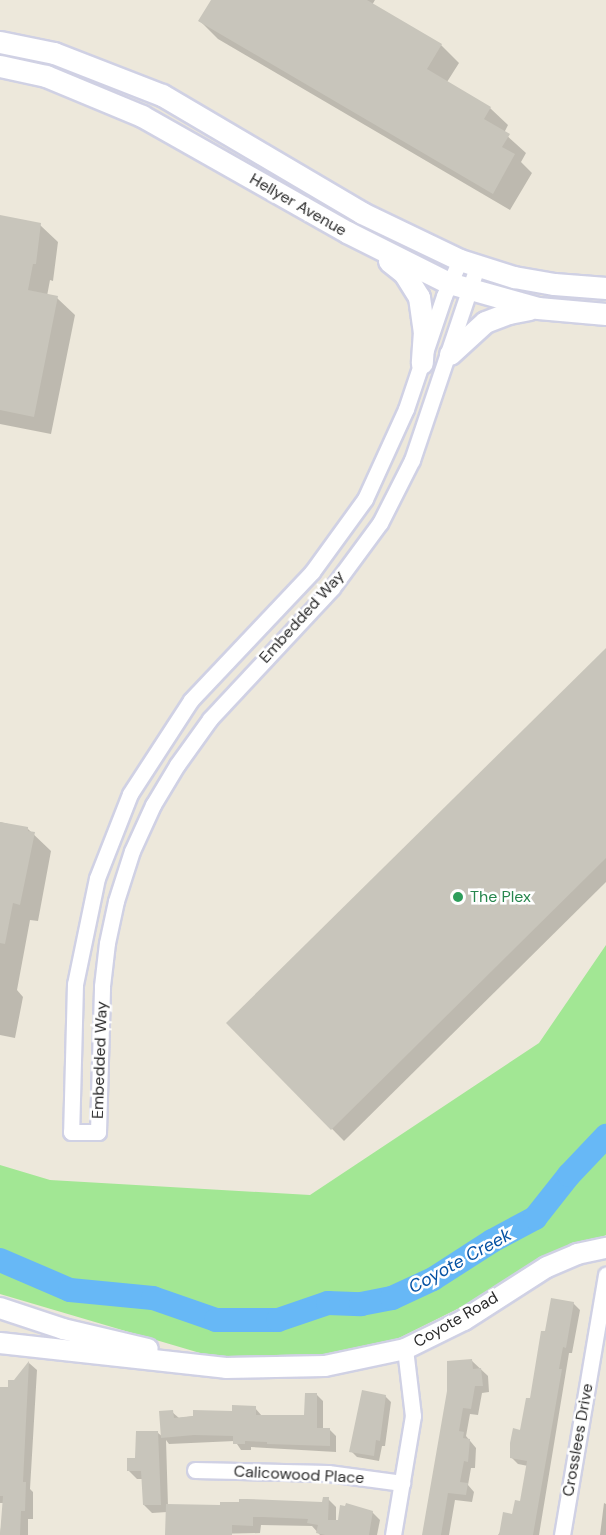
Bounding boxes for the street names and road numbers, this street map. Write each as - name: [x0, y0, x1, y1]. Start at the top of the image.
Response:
- street label: Hellyer Avenue: [246, 169, 350, 241]
- street label: Embedded Way: [255, 567, 349, 667]
- street label: Embedded Way: [88, 1001, 112, 1119]
- street label: Coyote Road: [410, 1288, 502, 1352]
- street label: Crosslees Drive: [559, 1382, 597, 1498]
- street label: Calicowood Place: [233, 1462, 365, 1488]

